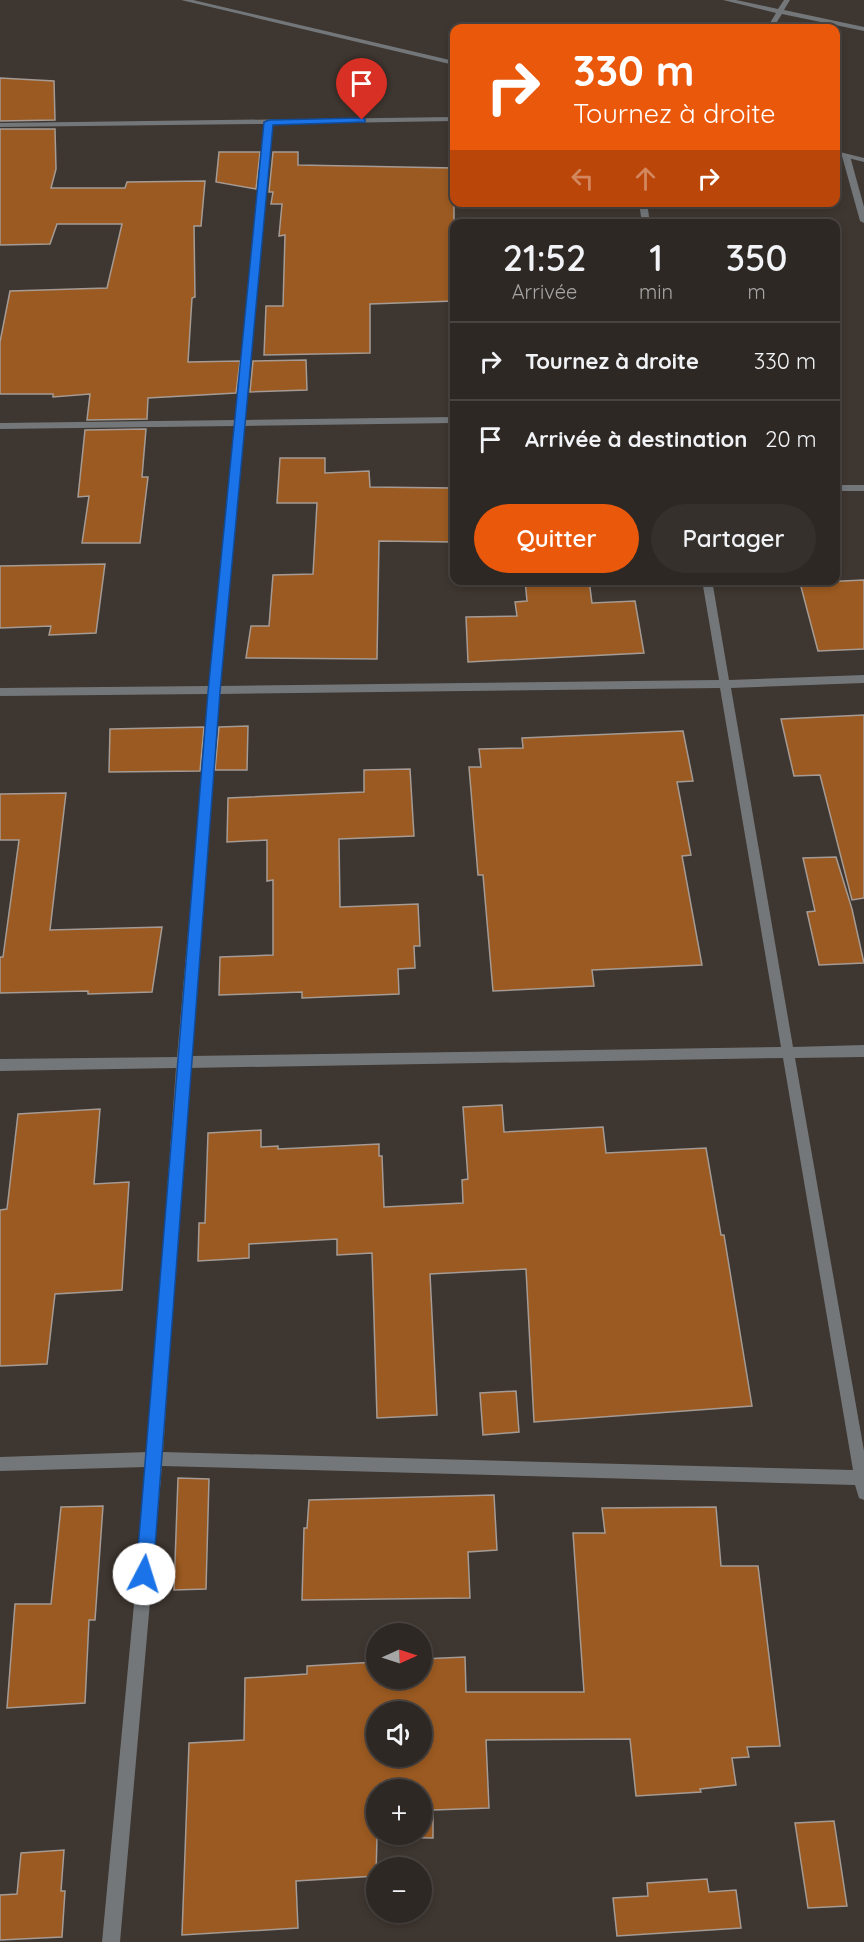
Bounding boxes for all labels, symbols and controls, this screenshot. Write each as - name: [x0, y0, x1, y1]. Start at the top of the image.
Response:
- text: 330 m: [573, 44, 694, 97]
- icon: right: [474, 48, 552, 126]
- pin: [336, 58, 387, 120]
- icon: arrive: [345, 67, 378, 100]
- text: Tournez à droite: [573, 96, 776, 130]
- icon: left: [566, 162, 599, 195]
- icon: ahead: [629, 162, 662, 195]
- icon: right: [692, 162, 725, 195]
- text: 21:52: [503, 235, 586, 280]
- text: 1: [649, 235, 663, 280]
- text: 350: [726, 235, 787, 280]
- text: Arrivée: [512, 279, 577, 304]
- text: min: [639, 279, 673, 304]
- text: m: [747, 279, 766, 304]
- icon: right: [474, 345, 507, 378]
- text: Tournez à droite: [525, 347, 699, 375]
- text: 330 m: [754, 347, 816, 375]
- icon: arrive: [474, 423, 507, 456]
- text: Arrivée à destination: [525, 425, 747, 453]
- text: 20 m: [765, 425, 817, 453]
- button: Quitter: [474, 504, 639, 573]
- button: Partager: [651, 504, 816, 573]
- position arrow: [112, 1542, 176, 1606]
- north arrow: [366, 1623, 432, 1689]
- map controls: [366, 1623, 432, 1923]
- button: sound: [366, 1701, 432, 1767]
- button: +: [366, 1779, 432, 1845]
- button: −: [366, 1857, 432, 1923]

